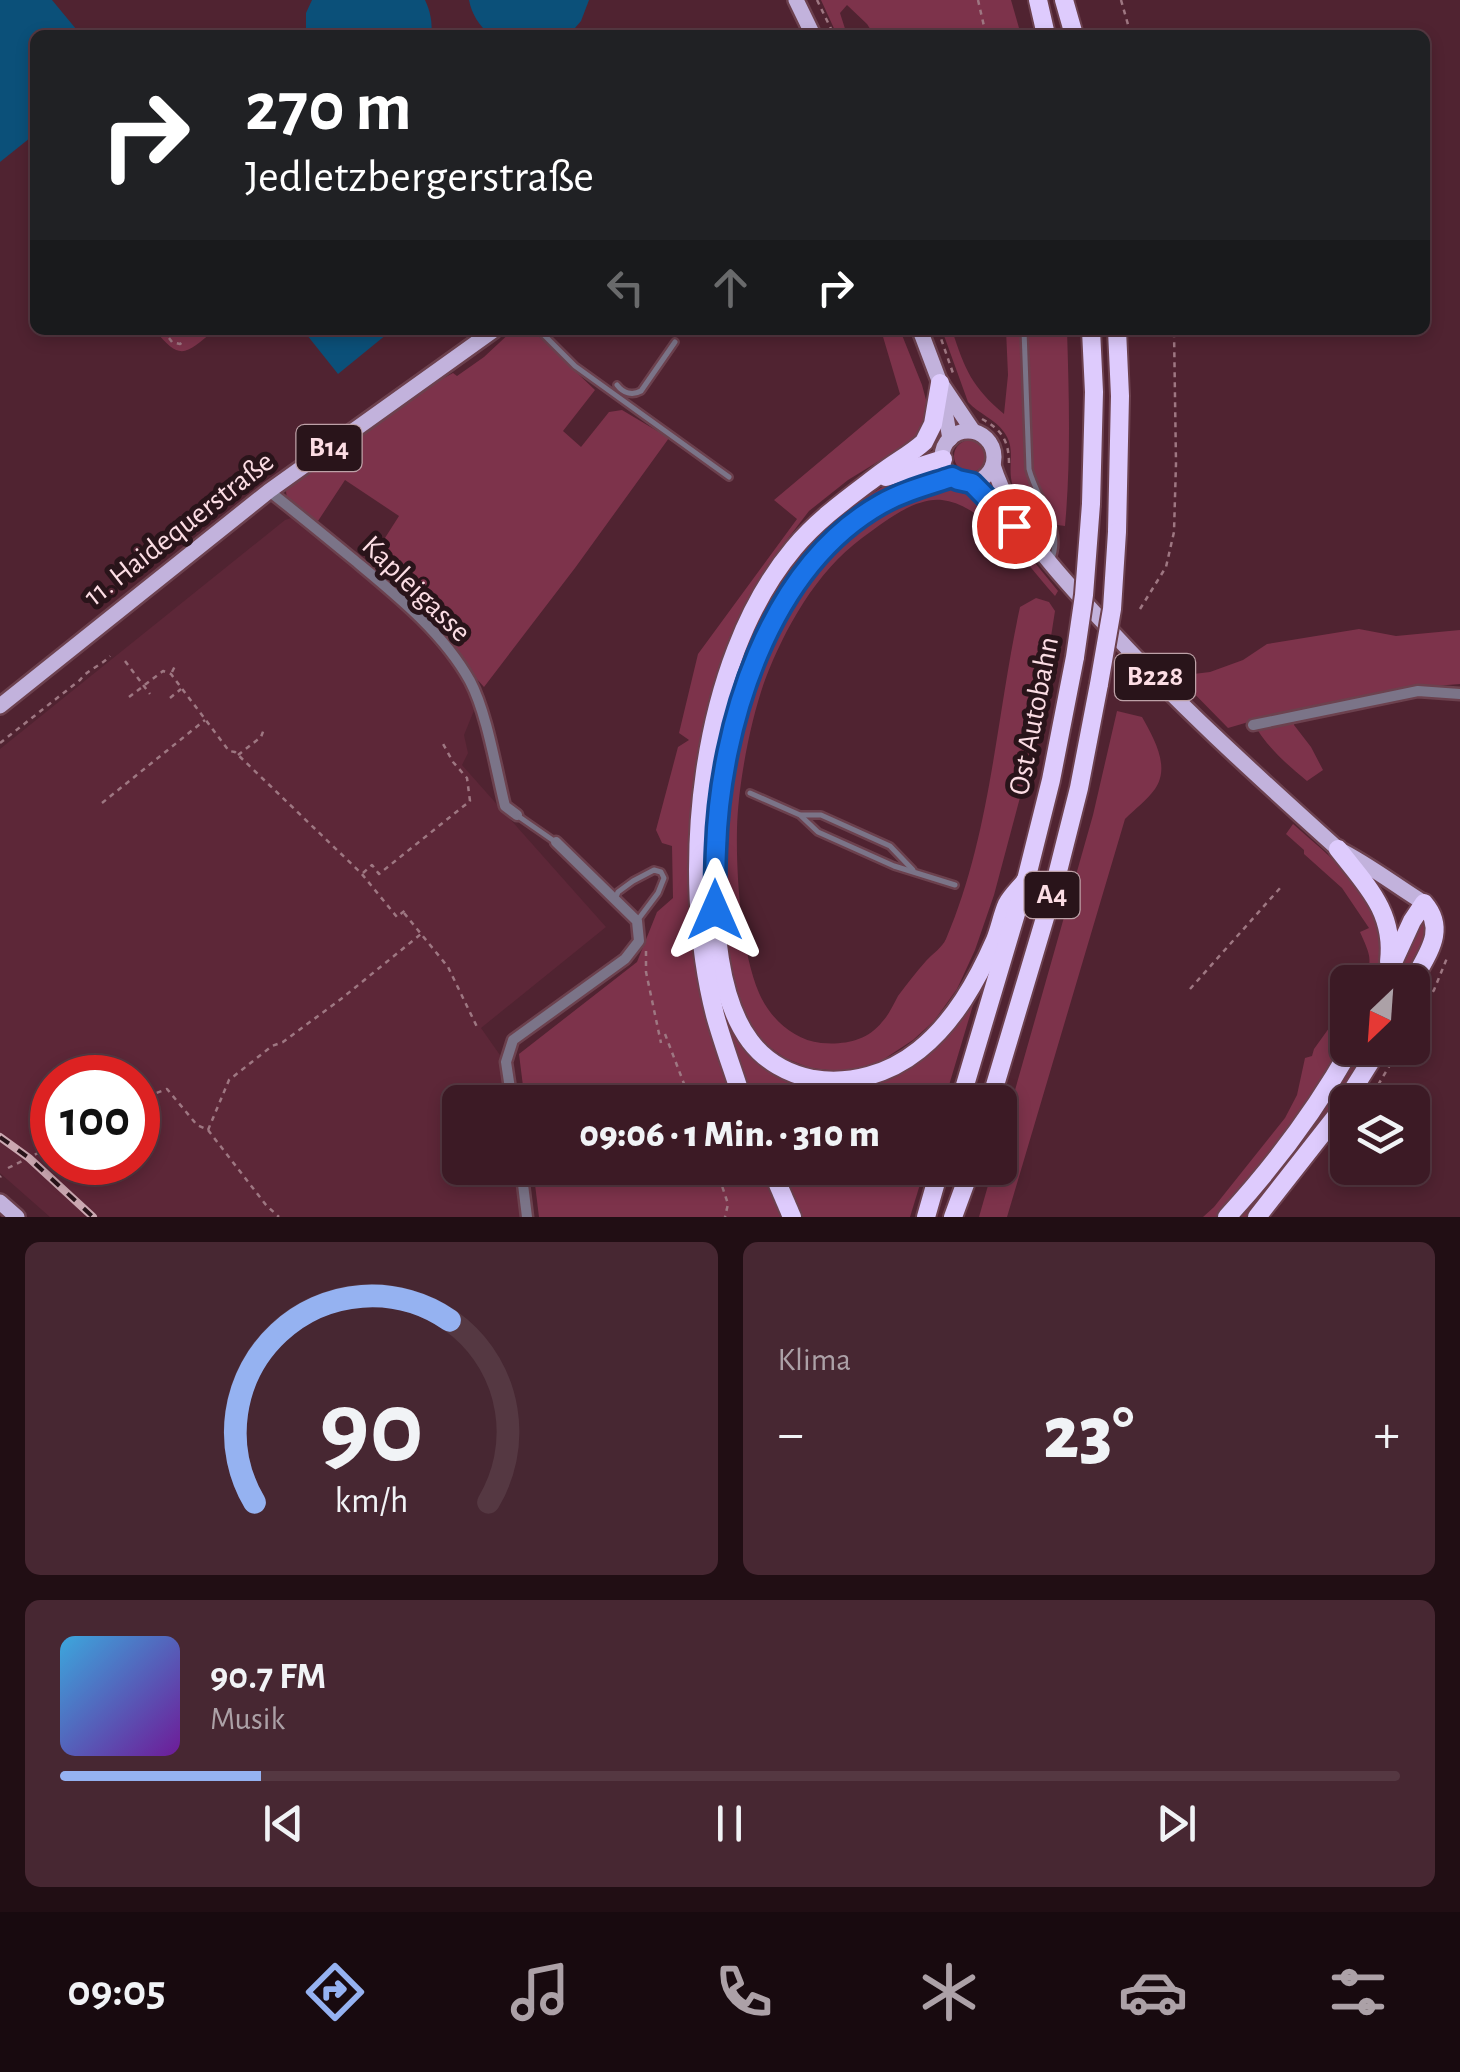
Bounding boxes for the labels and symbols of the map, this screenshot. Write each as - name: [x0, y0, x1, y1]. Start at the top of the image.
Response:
- road number: B14: [296, 425, 362, 471]
- street label: 11. Haidequerstraße: [79, 446, 279, 612]
- pin: [972, 484, 1057, 569]
- street label: Kapleigasse: [356, 530, 476, 648]
- street label: Ost Autobahn: [1004, 634, 1064, 798]
- road number: B228: [1115, 654, 1195, 700]
- position arrow: [663, 858, 767, 962]
- road number: A4: [1024, 872, 1080, 918]
- north arrow: [1330, 965, 1430, 1065]
- speed limit sign: 100: [30, 1055, 160, 1185]

